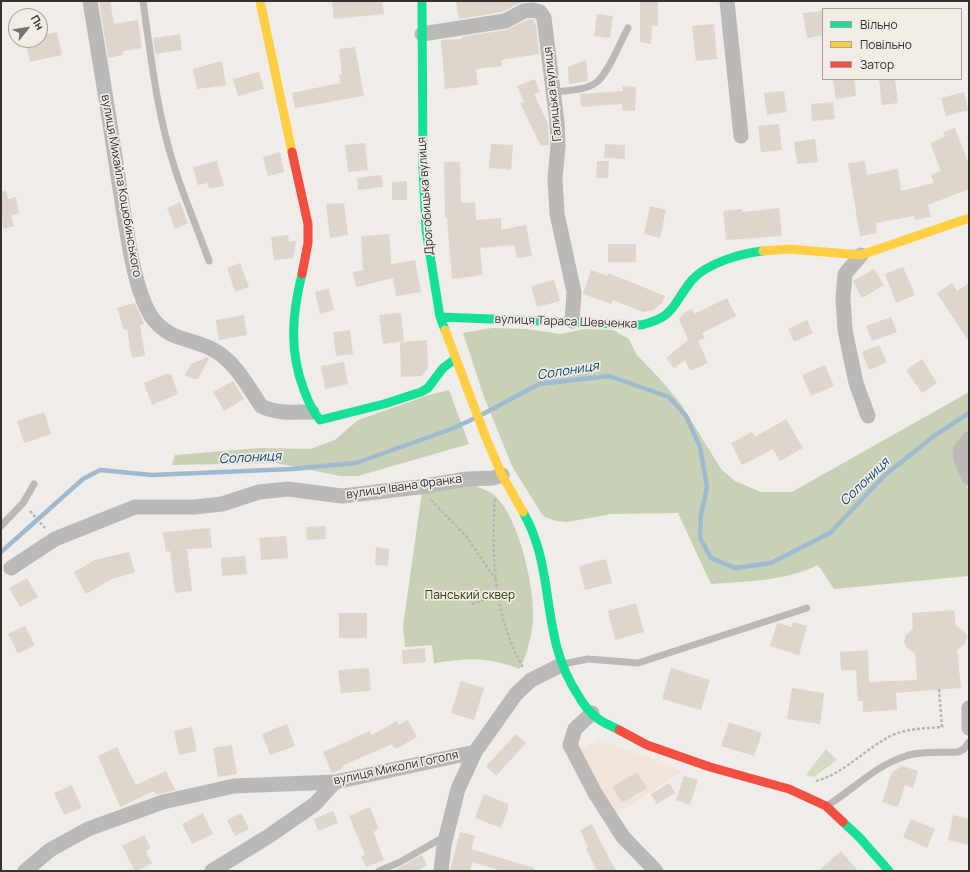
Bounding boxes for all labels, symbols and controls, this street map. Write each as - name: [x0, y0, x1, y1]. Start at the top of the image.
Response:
- north arrow: [8, 8, 48, 48]
- legend: [822, 8, 962, 80]
- text: Пн: [28, 12, 48, 32]
- text: Вільно: [860, 16, 898, 33]
- text: Повільно: [860, 36, 912, 53]
- street label: Галицька вулиця: [541, 46, 565, 142]
- text: Затор: [860, 56, 894, 73]
- street label: вулиця Михайла Коцюбинського: [98, 94, 144, 278]
- street label: Дрогобицька вулиця: [415, 136, 437, 256]
- street label: вулиця Тараса Шевченка: [494, 312, 638, 332]
- water label: Солониця: [536, 358, 600, 384]
- water label: Солониця: [218, 449, 282, 467]
- water label: Солониця: [837, 455, 893, 509]
- street label: вулиця Івана Франка: [345, 472, 463, 502]
- park label: Панський сквер: [425, 589, 515, 603]
- street label: вулиця Миколи Гоголя: [332, 748, 460, 788]

